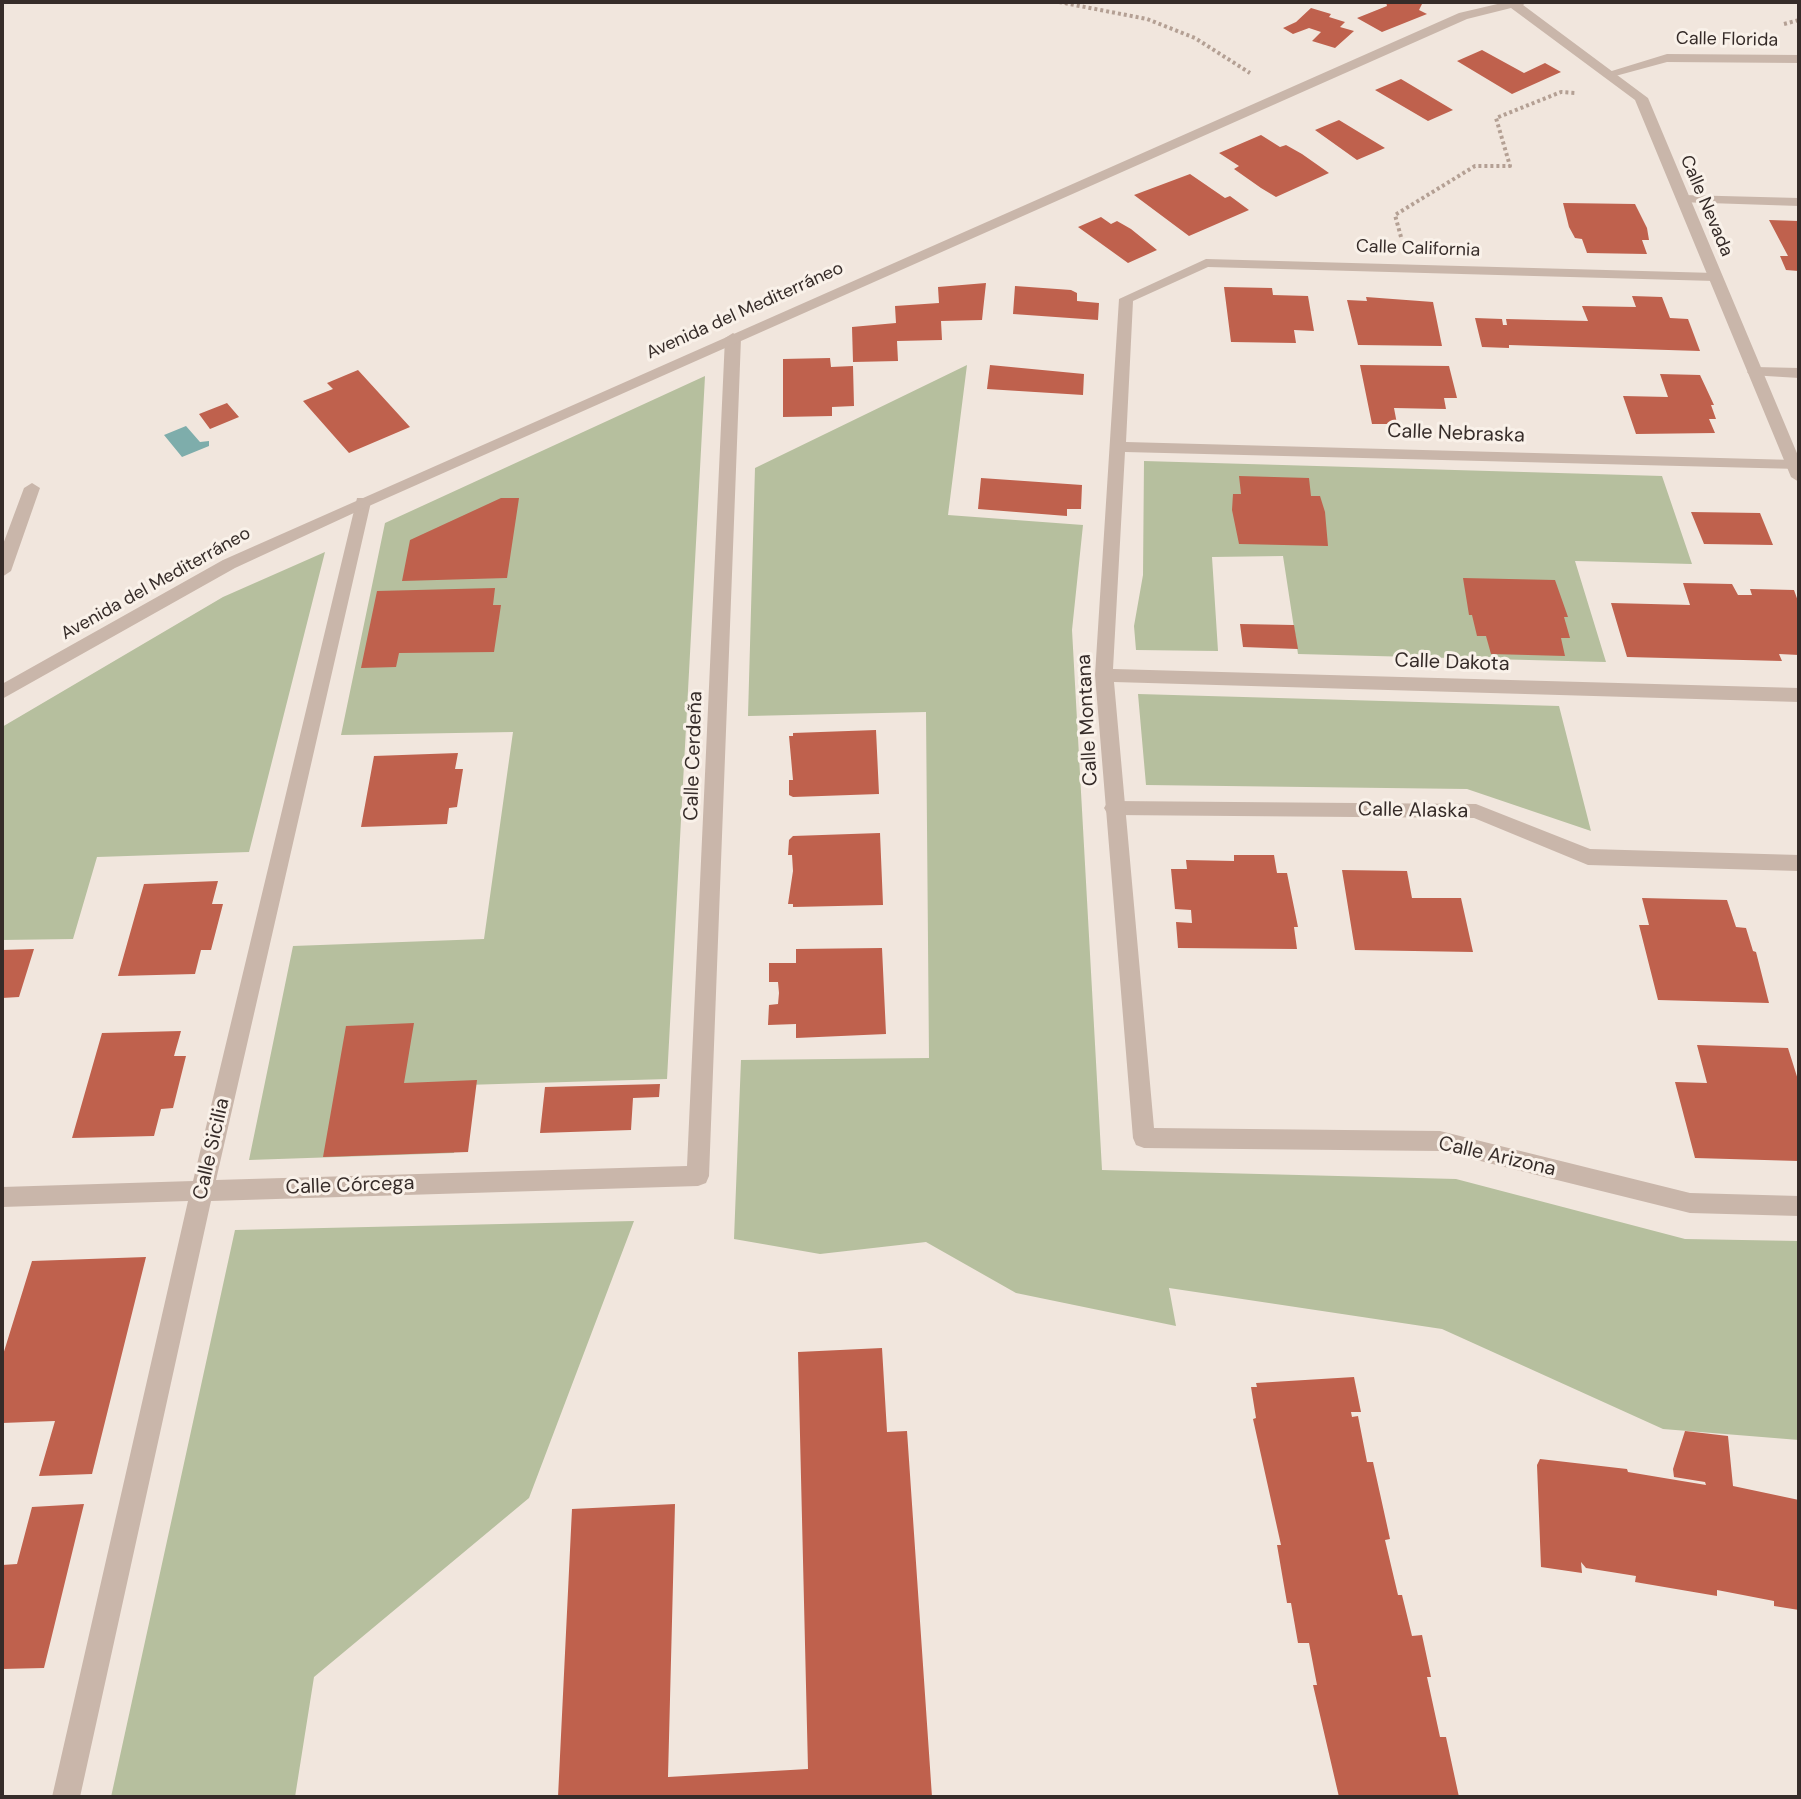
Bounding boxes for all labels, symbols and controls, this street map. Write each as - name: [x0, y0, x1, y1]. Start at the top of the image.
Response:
- street label: Calle Florida: [1676, 28, 1778, 52]
- street label: Calle Nevada: [1675, 152, 1737, 260]
- street label: Calle California: [1356, 236, 1480, 262]
- street label: Avenida del Mediterráneo: [643, 258, 847, 364]
- street label: Calle Nebraska: [1387, 420, 1525, 448]
- street label: Avenida del Mediterráneo: [57, 523, 255, 645]
- street label: Calle Dakota: [1394, 649, 1510, 677]
- street label: Calle Montana: [1073, 653, 1103, 787]
- street label: Calle Cerdeña: [680, 691, 708, 821]
- street label: Calle Alaska: [1358, 798, 1468, 824]
- street label: Calle Sicilia: [189, 1096, 235, 1202]
- street label: Calle Arizona: [1436, 1132, 1558, 1182]
- street label: Calle Córcega: [285, 1172, 415, 1200]

